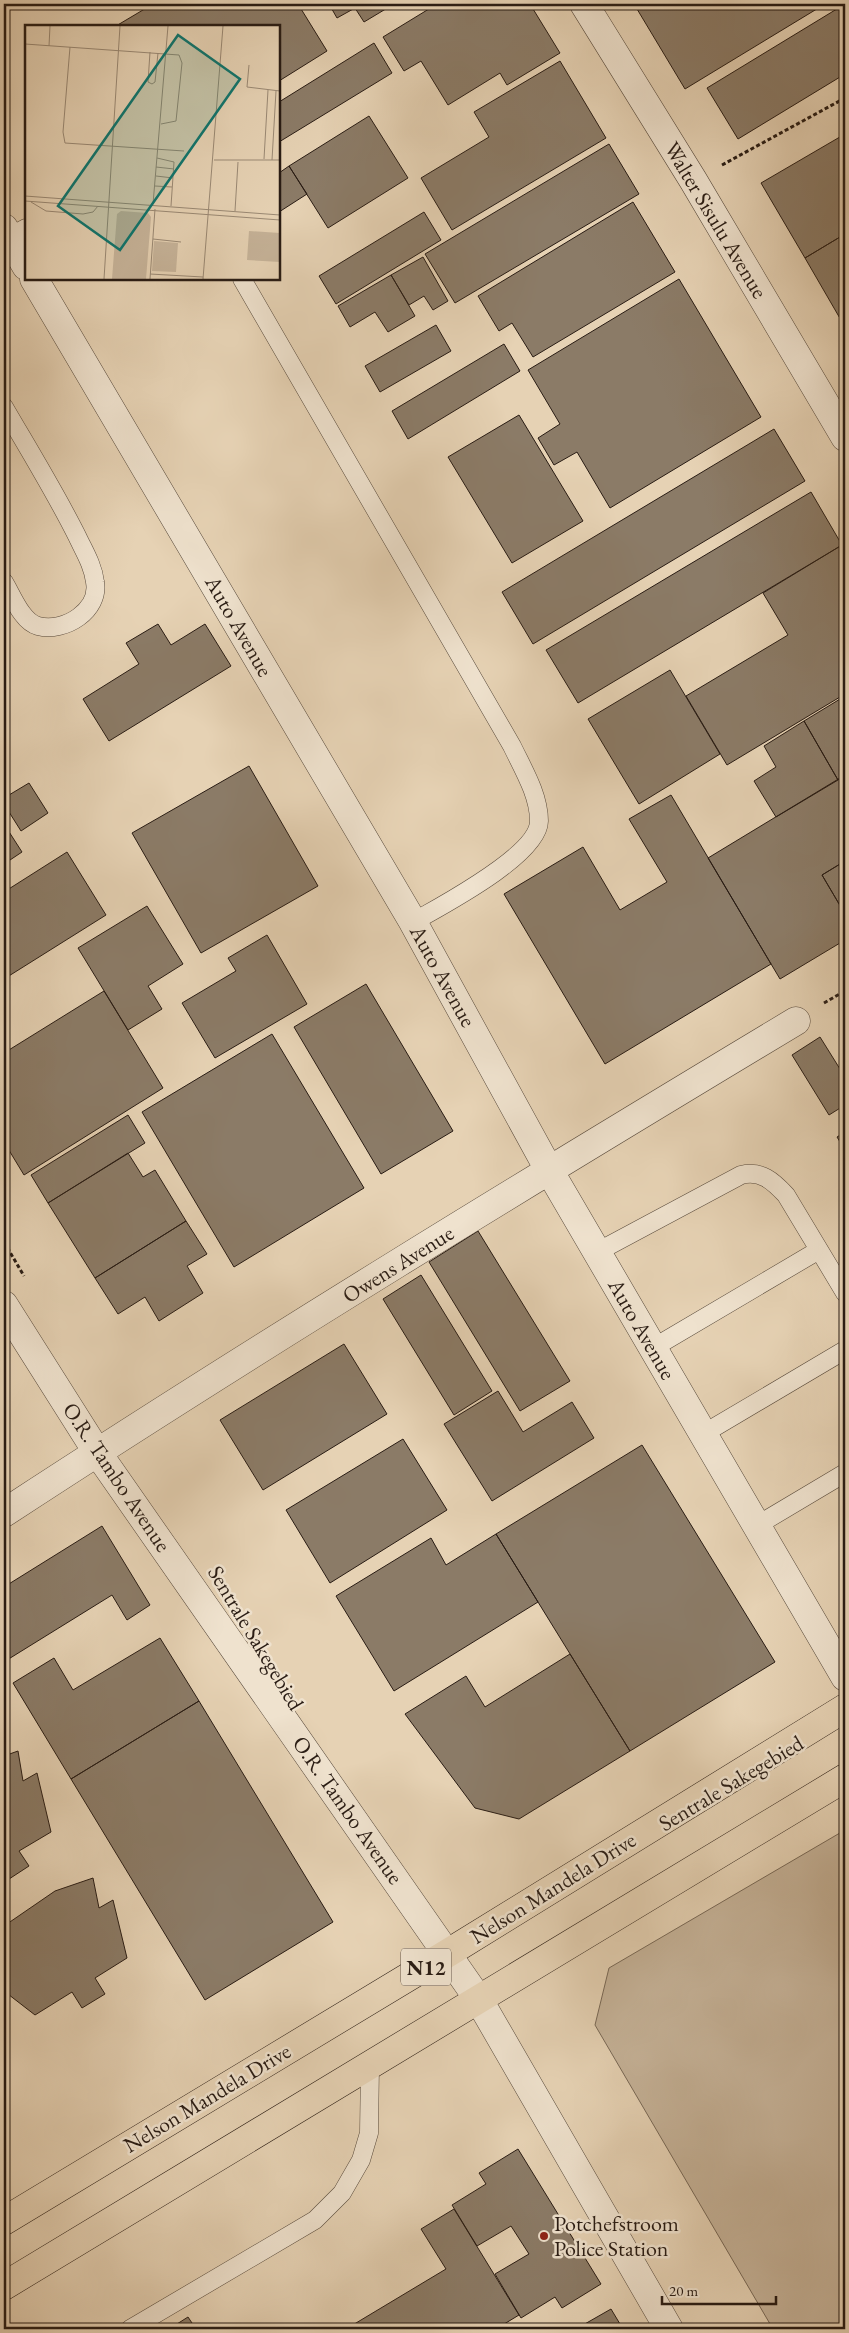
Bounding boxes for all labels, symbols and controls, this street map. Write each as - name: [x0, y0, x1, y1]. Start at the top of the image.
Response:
- inset map: [25, 25, 280, 280]
- street label: Walter Sisulu Avenue: [658, 136, 774, 304]
- street label: Auto Avenue: [198, 569, 280, 682]
- street label: Auto Avenue: [403, 919, 483, 1032]
- street label: Owens Avenue: [337, 1218, 460, 1310]
- street label: Auto Avenue: [601, 1272, 683, 1385]
- street label: O.R. Tambo Avenue: [56, 1397, 178, 1558]
- street label: Sentrale Sakegebied: [201, 1560, 311, 1716]
- street label: Sentrale Sakegebied: [653, 1728, 809, 1838]
- street label: O.R. Tambo Avenue: [286, 1730, 410, 1890]
- street label: Nelson Mandela Drive: [465, 1825, 642, 1951]
- road number: N12: [401, 1948, 451, 1985]
- street label: Nelson Mandela Drive: [118, 2036, 296, 2159]
- place label: Potchefstroom Police Station: [554, 2209, 679, 2263]
- marker: Potchefstroom Police Station: [538, 2230, 550, 2242]
- scale bar: [662, 2273, 775, 2305]
- text: 20 m: [669, 2281, 698, 2300]

